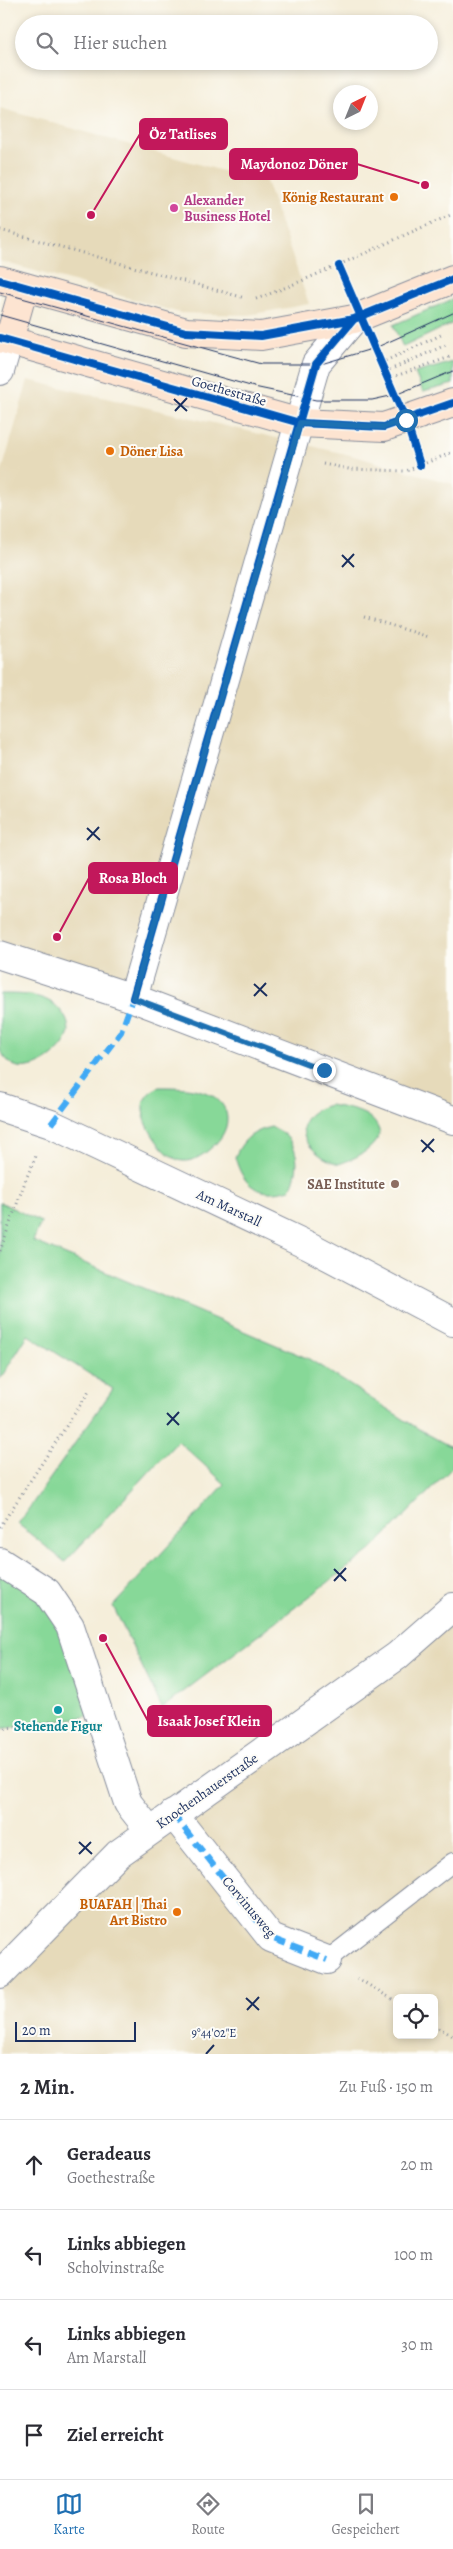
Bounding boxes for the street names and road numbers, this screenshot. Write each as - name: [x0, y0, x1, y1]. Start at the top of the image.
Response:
- street label: Goethestraße: [189, 371, 269, 411]
- street label: Am Marstall: [193, 1184, 265, 1232]
- street label: Knochenhauerstraße: [152, 1749, 262, 1833]
- street label: Corvinusweg: [218, 1872, 280, 1942]

